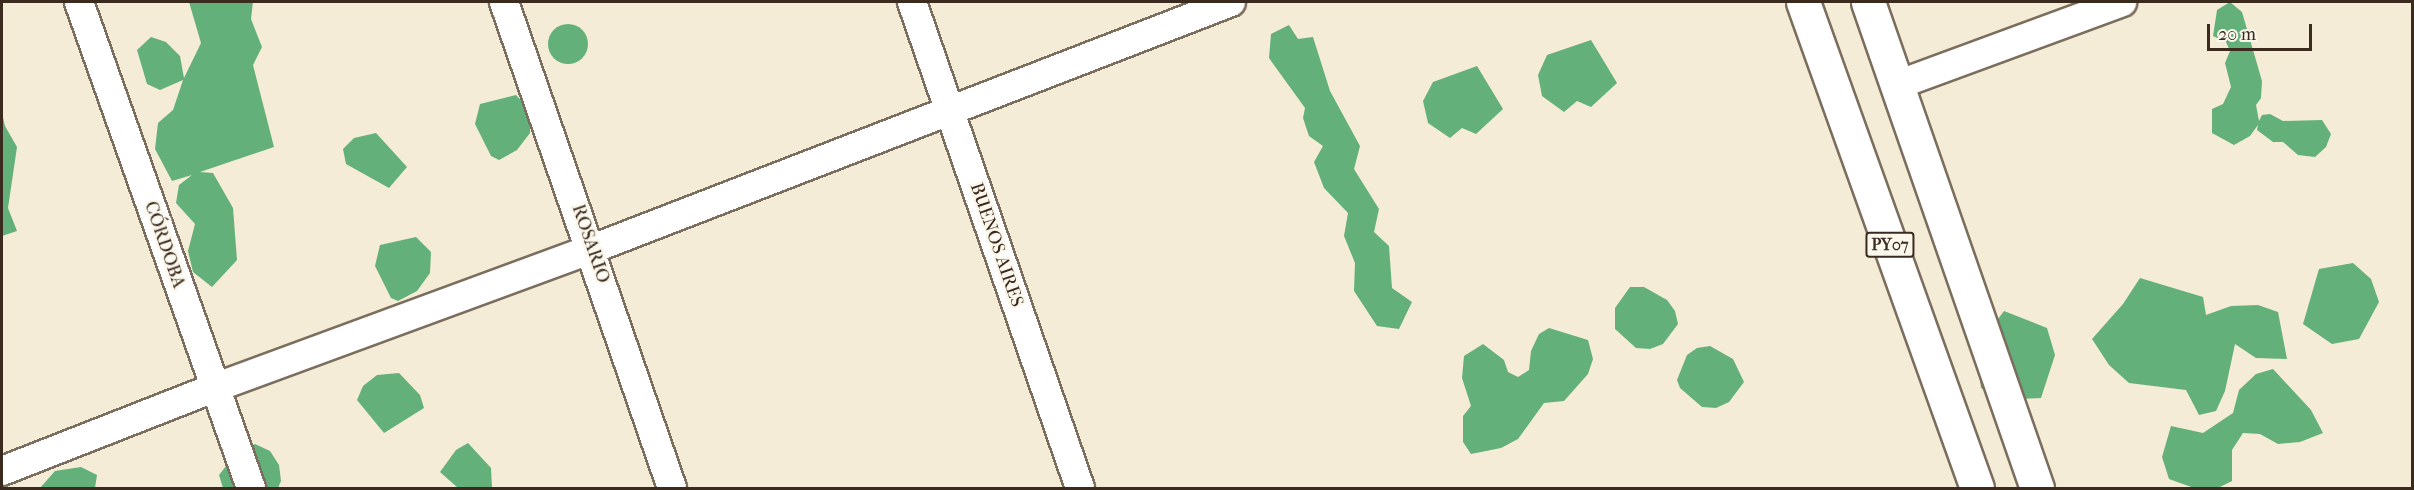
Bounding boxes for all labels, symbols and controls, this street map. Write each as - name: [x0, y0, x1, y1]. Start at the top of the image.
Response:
- scale bar: [2210, 12, 2315, 50]
- text: 20 m: [2218, 24, 2256, 45]
- street label: BUENOS AIRES: [965, 180, 1027, 310]
- street label: CÓRDOBA: [139, 199, 189, 291]
- street label: ROSARIO: [566, 202, 614, 286]
- road number: PY07: [1864, 232, 1916, 258]

